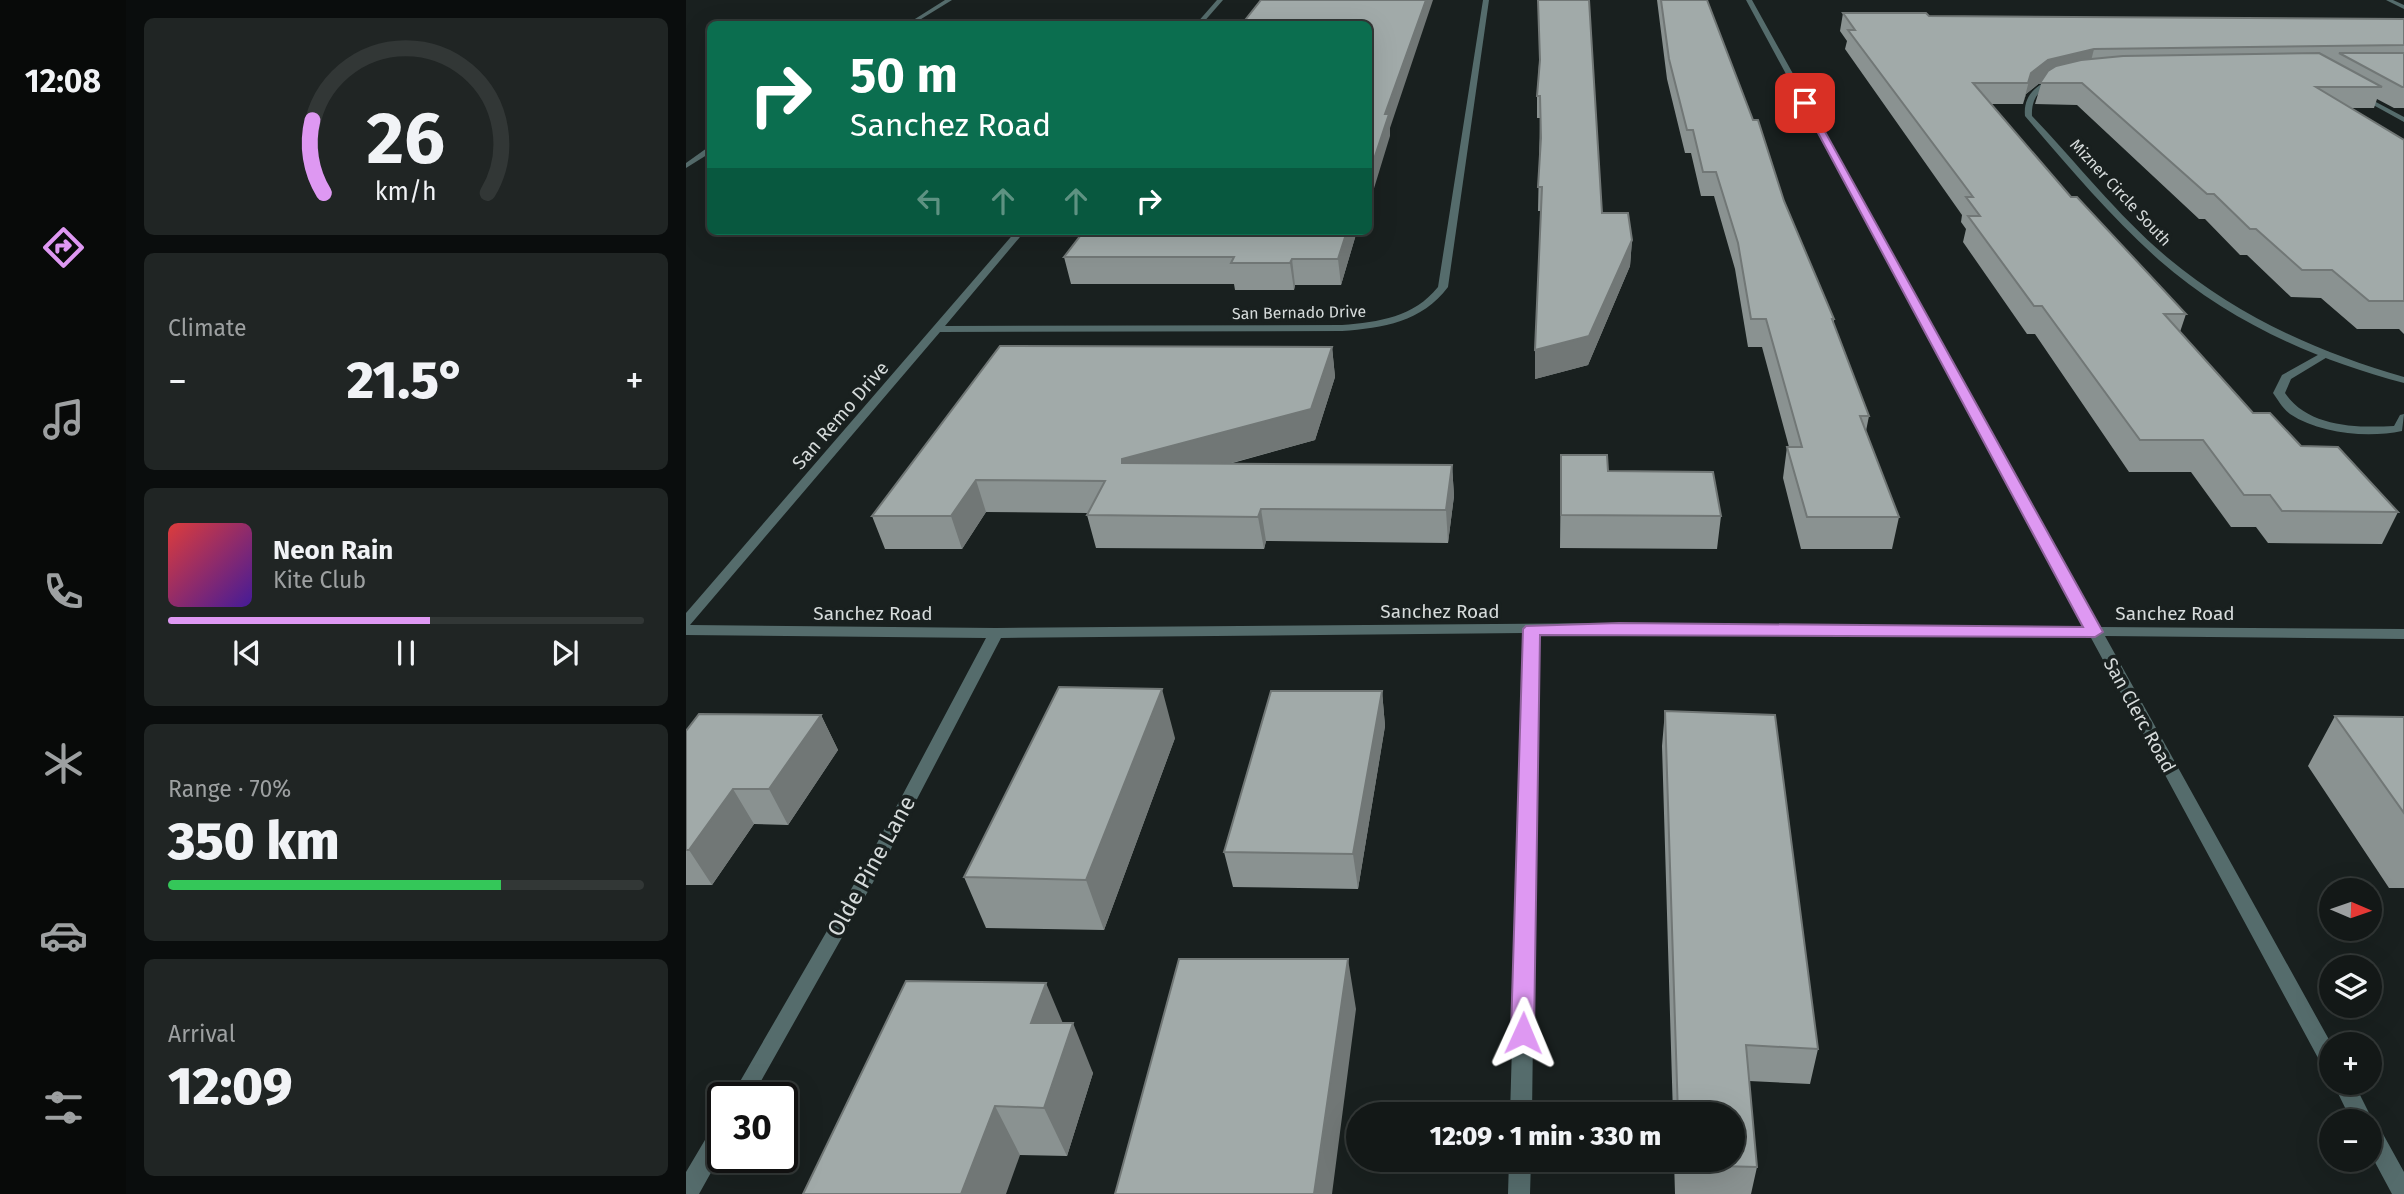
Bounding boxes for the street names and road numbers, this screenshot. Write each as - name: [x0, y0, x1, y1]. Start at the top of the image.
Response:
- street label: Mizner Circle South: [2066, 135, 2175, 250]
- street label: San Bernado Drive: [1232, 302, 1366, 323]
- street label: San Remo Drive: [787, 357, 893, 474]
- street label: Sanchez Road: [1380, 600, 1500, 623]
- street label: Sanchez Road: [813, 602, 933, 625]
- street label: Sanchez Road: [2115, 602, 2235, 625]
- street label: San Clerc Road: [2099, 654, 2181, 777]
- street label: Olde Pine Lane: [821, 791, 921, 941]

